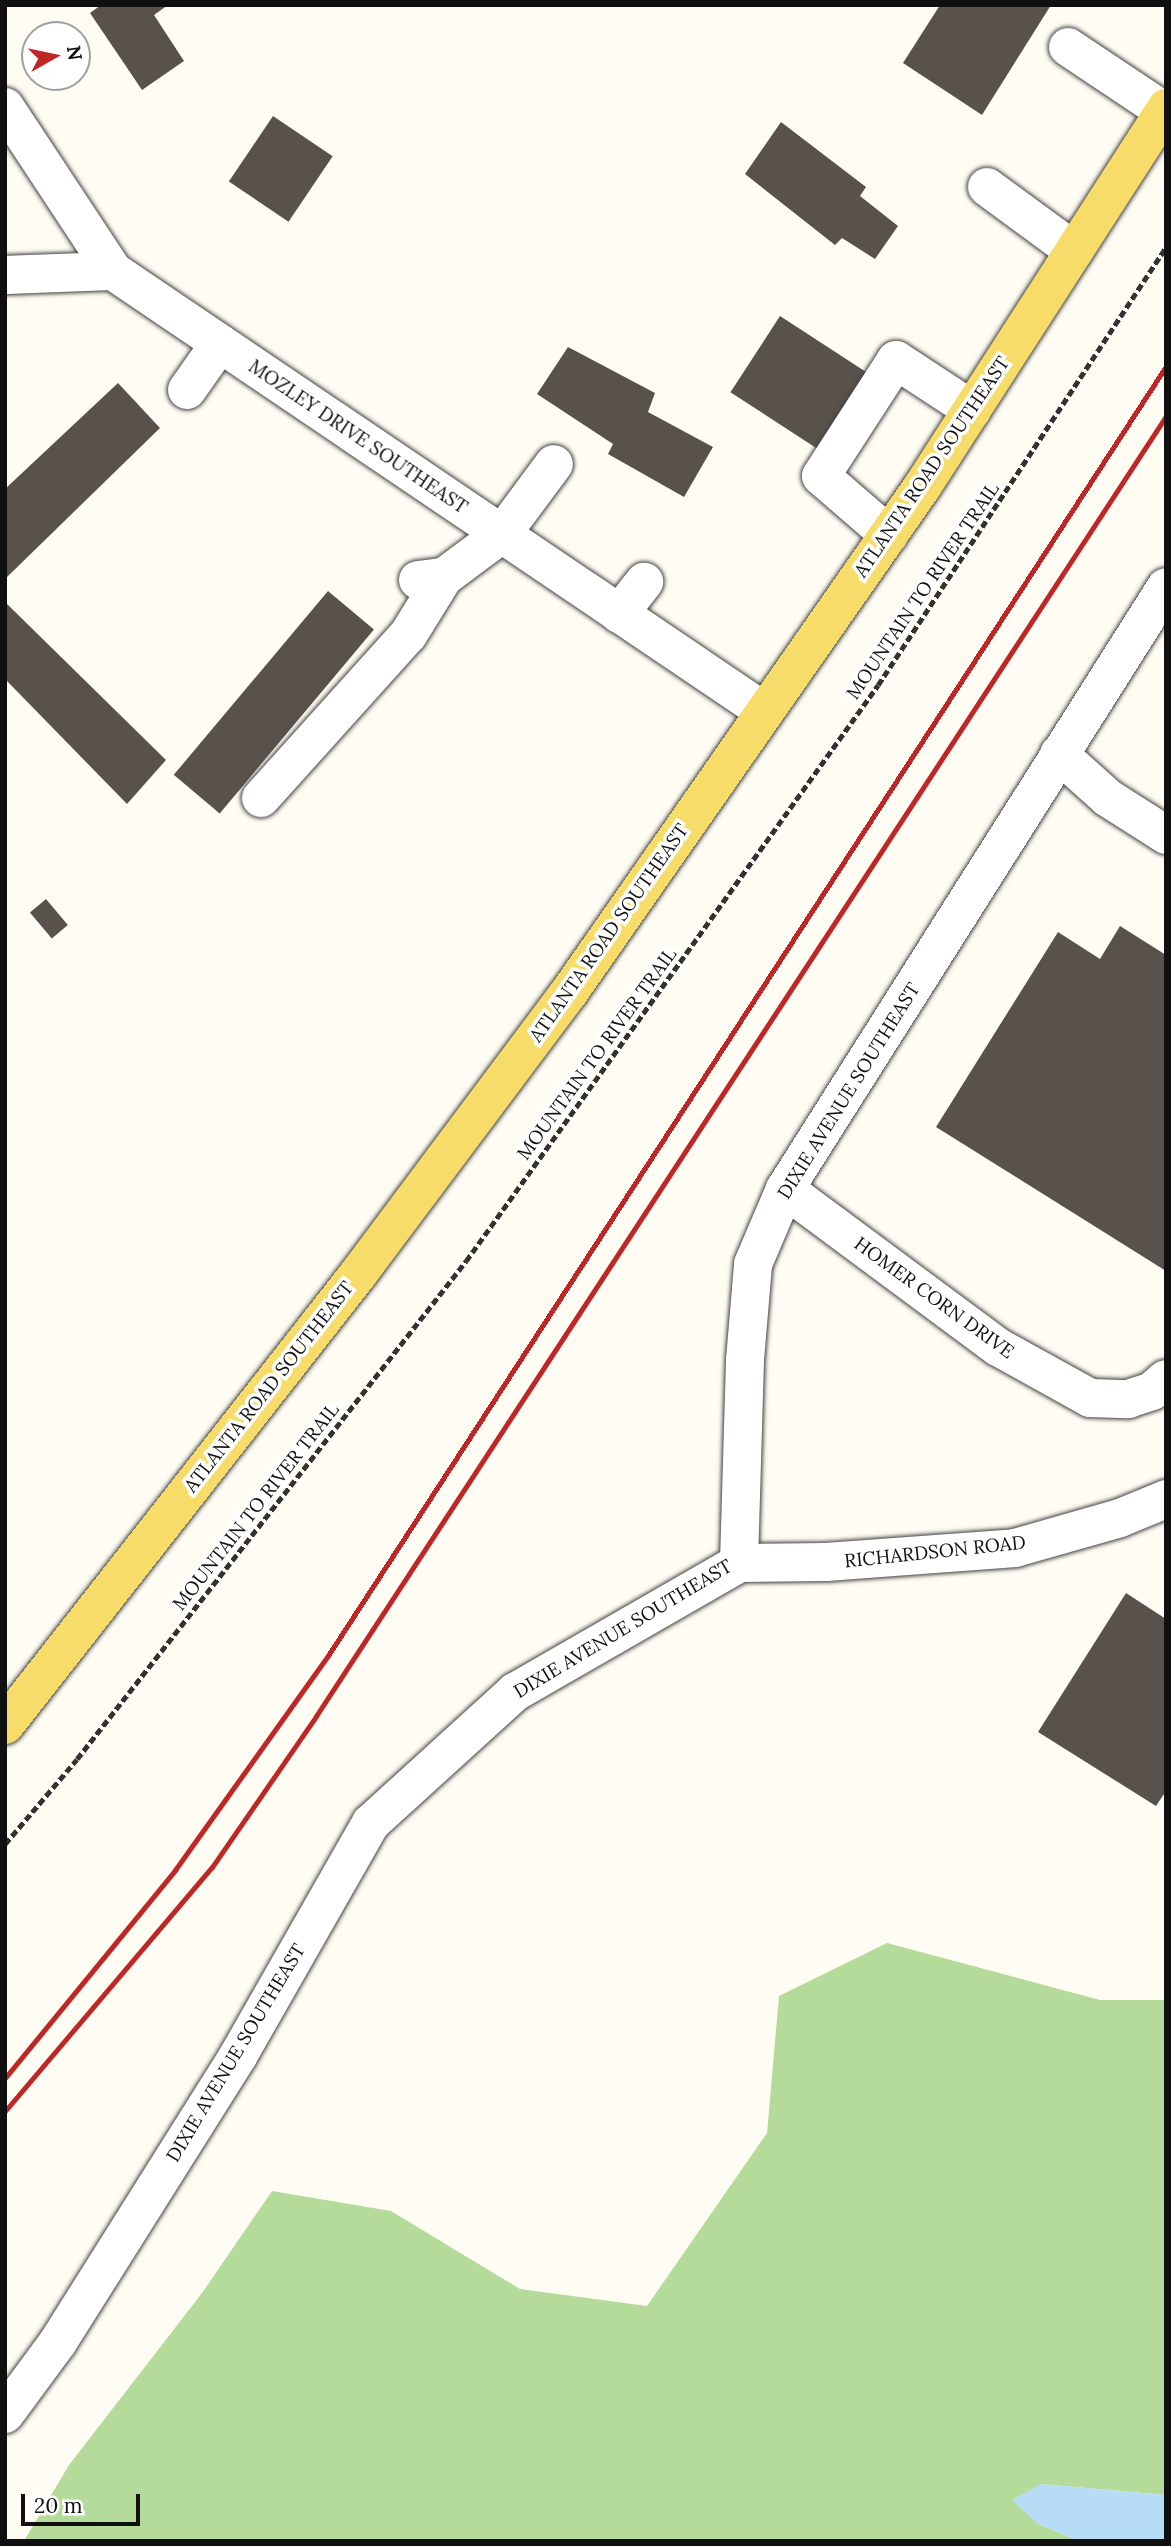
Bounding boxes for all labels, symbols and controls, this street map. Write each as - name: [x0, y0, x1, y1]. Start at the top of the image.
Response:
- north arrow: [21, 21, 91, 91]
- text: N: [62, 44, 88, 62]
- street label: ATLANTA ROAD SOUTHEAST: [849, 352, 1015, 582]
- street label: MOZLEY DRIVE SOUTHEAST: [244, 355, 472, 519]
- street label: MOUNTAIN TO RIVER TRAIL: [842, 478, 1004, 704]
- street label: ATLANTA ROAD SOUTHEAST: [525, 819, 693, 1047]
- street label: MOUNTAIN TO RIVER TRAIL: [512, 944, 682, 1164]
- street label: DIXIE AVENUE SOUTHEAST: [773, 979, 925, 1203]
- street label: HOMER CORN DRIVE: [850, 1232, 1018, 1364]
- street label: ATLANTA ROAD SOUTHEAST: [180, 1277, 358, 1497]
- street label: MOUNTAIN TO RIVER TRAIL: [168, 1399, 344, 1615]
- street label: RICHARDSON ROAD: [843, 1531, 1027, 1573]
- street label: DIXIE AVENUE SOUTHEAST: [510, 1555, 736, 1703]
- street label: DIXIE AVENUE SOUTHEAST: [162, 1940, 310, 2166]
- scale bar: [24, 2480, 144, 2524]
- text: 20 m: [34, 2492, 83, 2519]

